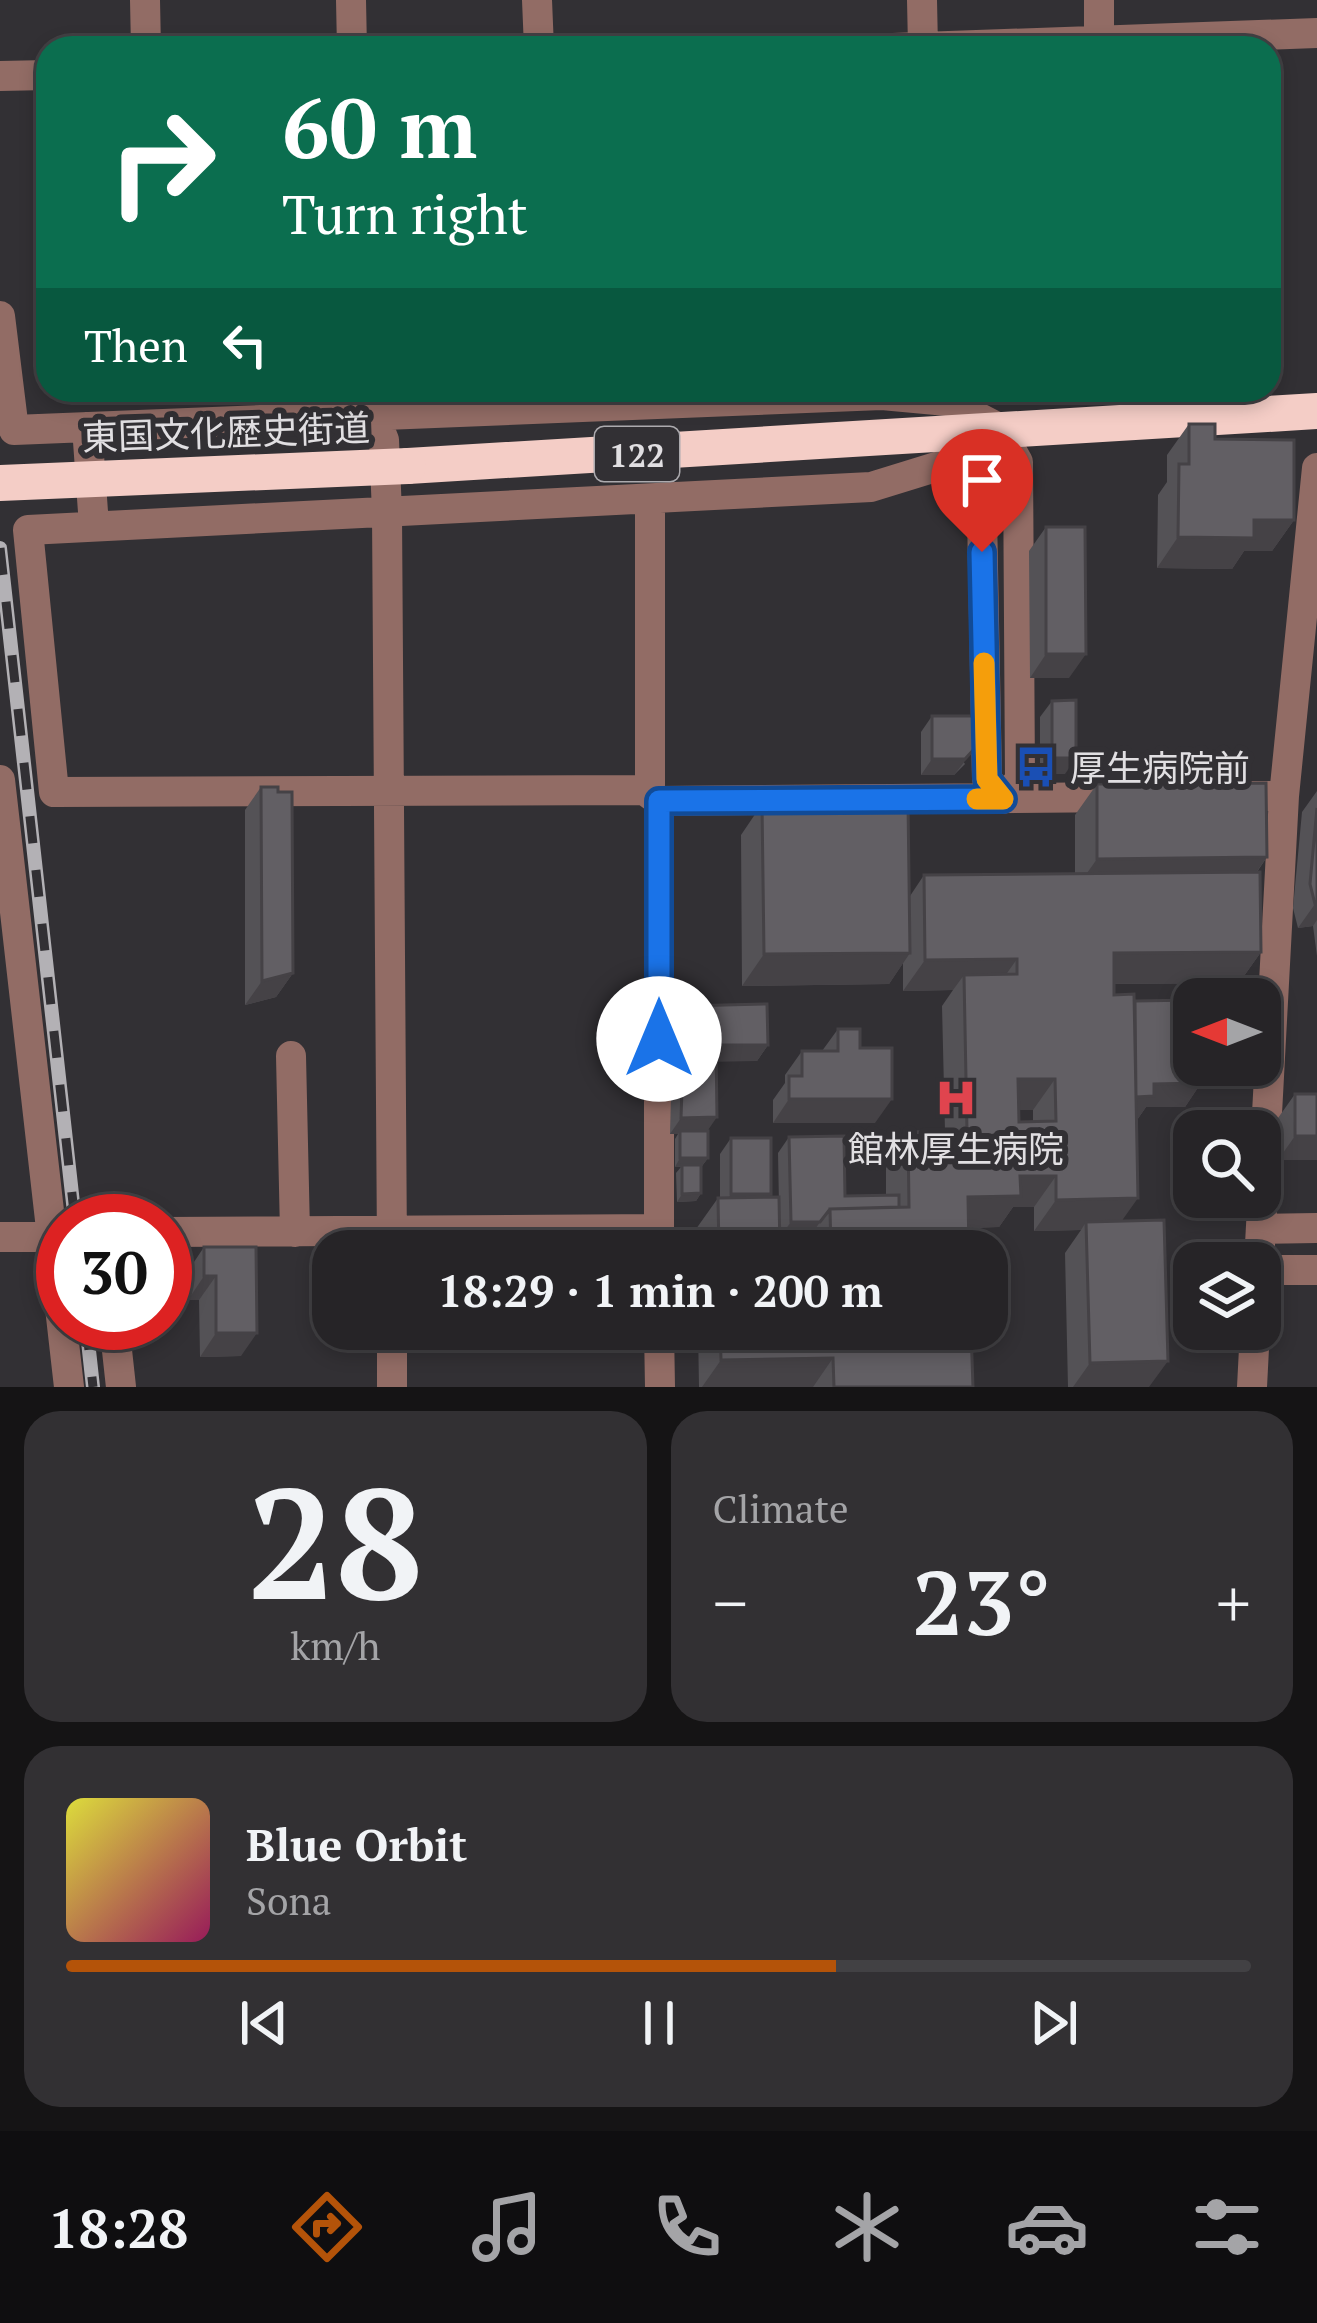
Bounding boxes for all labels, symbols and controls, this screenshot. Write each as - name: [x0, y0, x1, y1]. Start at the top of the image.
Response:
- text: 60 m: [282, 71, 477, 182]
- icon: right: [84, 84, 240, 240]
- text: Turn right: [282, 178, 528, 249]
- icon: left: [212, 312, 278, 378]
- text: Then: [84, 315, 188, 375]
- street label: 東国文化歴史街道: [81, 403, 371, 461]
- road number: 122: [595, 427, 679, 481]
- pin: [931, 429, 1033, 552]
- icon: arrive: [949, 447, 1015, 513]
- bus stop icon: 厚生病院前: [1013, 744, 1059, 790]
- place label: 厚生病院前: [1070, 744, 1250, 791]
- position arrow: [596, 976, 722, 1102]
- north arrow: [1173, 978, 1281, 1086]
- map controls: [1173, 978, 1281, 1350]
- hospital icon: 館林厚生病院: [933, 1075, 979, 1121]
- button: search: [1173, 1110, 1281, 1218]
- place label: 館林厚生病院: [848, 1125, 1064, 1172]
- speed limit sign: 30: [36, 1194, 192, 1350]
- button: layers: [1173, 1242, 1281, 1350]
- text: 18:29 · 1 min · 200 m: [437, 1260, 883, 1320]
- text: 28: [247, 1437, 423, 1644]
- text: Climate: [713, 1482, 849, 1534]
- text: 23°: [912, 1541, 1051, 1661]
- text: −: [713, 1558, 748, 1646]
- text: +: [1216, 1558, 1251, 1646]
- text: km/h: [290, 1619, 380, 1671]
- text: Blue Orbit: [246, 1814, 467, 1874]
- text: Sona: [246, 1874, 331, 1926]
- icon: previous: [231, 1990, 297, 2056]
- icon: pause: [626, 1990, 692, 2056]
- icon: next: [1021, 1990, 1087, 2056]
- icon: directions: [285, 2185, 369, 2269]
- icon: music: [465, 2185, 549, 2269]
- icon: phone: [645, 2185, 729, 2269]
- icon: climate: [825, 2185, 909, 2269]
- icon: car: [1005, 2185, 1089, 2269]
- icon: filters: [1185, 2185, 1269, 2269]
- text: 18:28: [48, 2192, 189, 2263]

